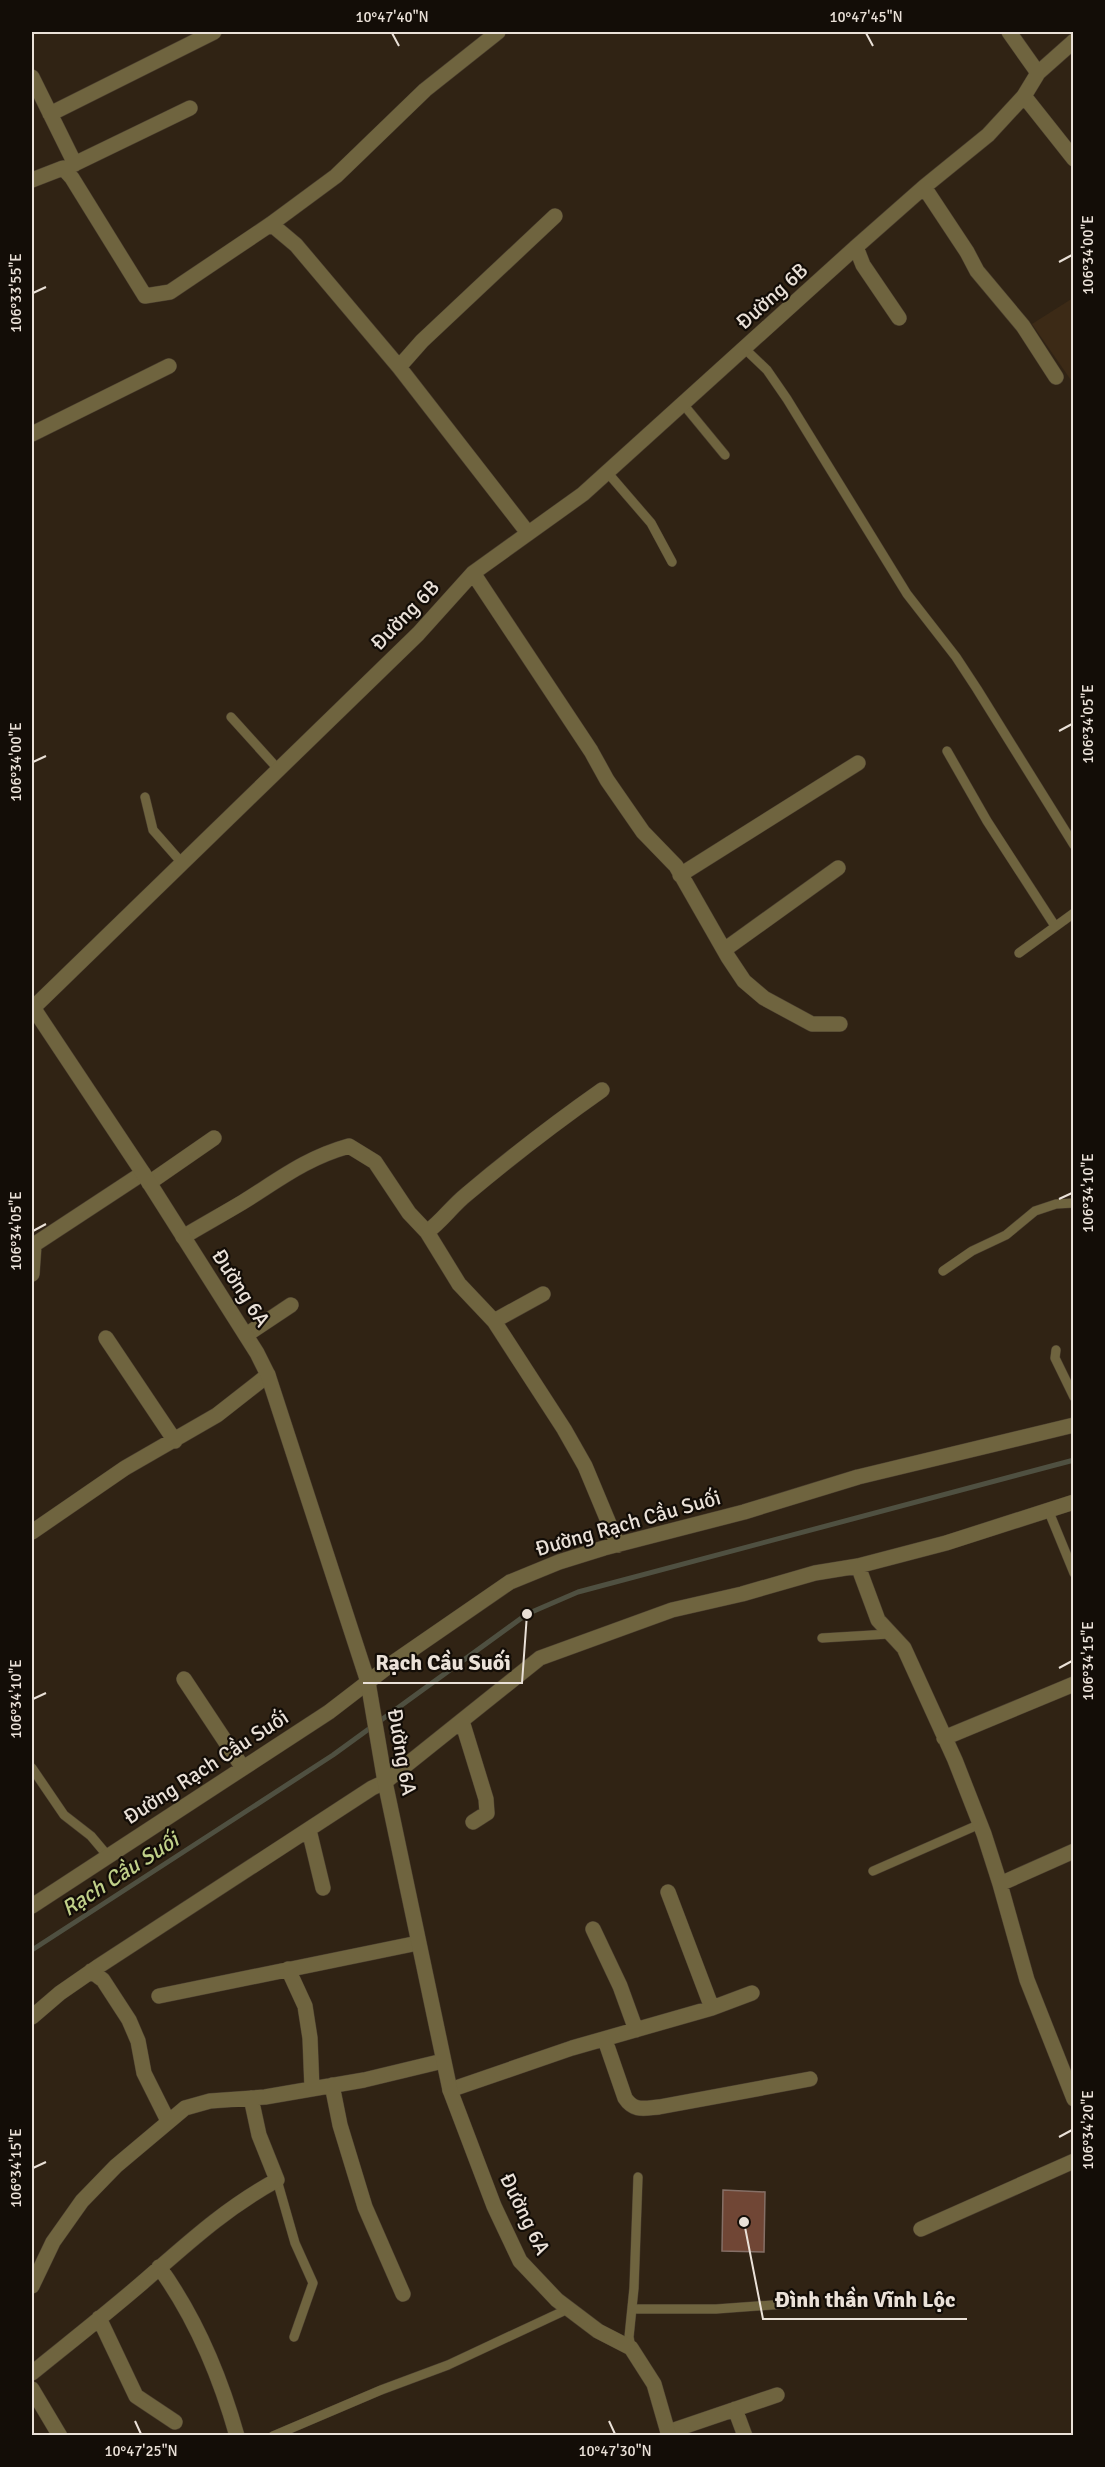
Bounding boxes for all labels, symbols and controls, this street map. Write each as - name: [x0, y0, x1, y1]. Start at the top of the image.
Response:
- text: 10°47'40"N: [355, 8, 429, 26]
- text: 10°47'45"N: [829, 8, 903, 26]
- text: 106°34'00"E: [1079, 215, 1097, 295]
- text: 106°33'55"E: [7, 253, 25, 333]
- street label: Đường 6B: [731, 257, 813, 335]
- street label: Đường 6B: [365, 574, 445, 656]
- text: 106°34'05"E: [1079, 684, 1097, 764]
- text: 106°34'00"E: [7, 722, 25, 802]
- text: 106°34'10"E: [1079, 1153, 1097, 1233]
- text: 106°34'05"E: [7, 1191, 25, 1271]
- street label: Đường 6A: [206, 1244, 276, 1332]
- street label: Đường Rạch Cầu Suối: [532, 1484, 724, 1562]
- text: 106°34'15"E: [1079, 1621, 1097, 1701]
- callout: Rạch Cầu Suối: [363, 1643, 522, 1683]
- text: Rạch Cầu Suối: [375, 1649, 511, 1676]
- text: 106°34'10"E: [7, 1659, 25, 1739]
- street label: Đường Rạch Cầu Suối: [119, 1704, 293, 1830]
- street label: Đường 6A: [382, 1707, 422, 1798]
- water label: Rạch Cầu Suối: [56, 1825, 185, 1922]
- text: 106°34'20"E: [1079, 2090, 1097, 2170]
- text: 106°34'15"E: [7, 2128, 25, 2208]
- street label: Đường 6A: [494, 2169, 556, 2259]
- callout: Đình thần Vĩnh Lộc: [763, 2279, 967, 2319]
- text: Đình thần Vĩnh Lộc: [775, 2286, 955, 2313]
- text: 10°47'25"N: [104, 2442, 178, 2460]
- text: 10°47'30"N: [578, 2442, 652, 2460]

